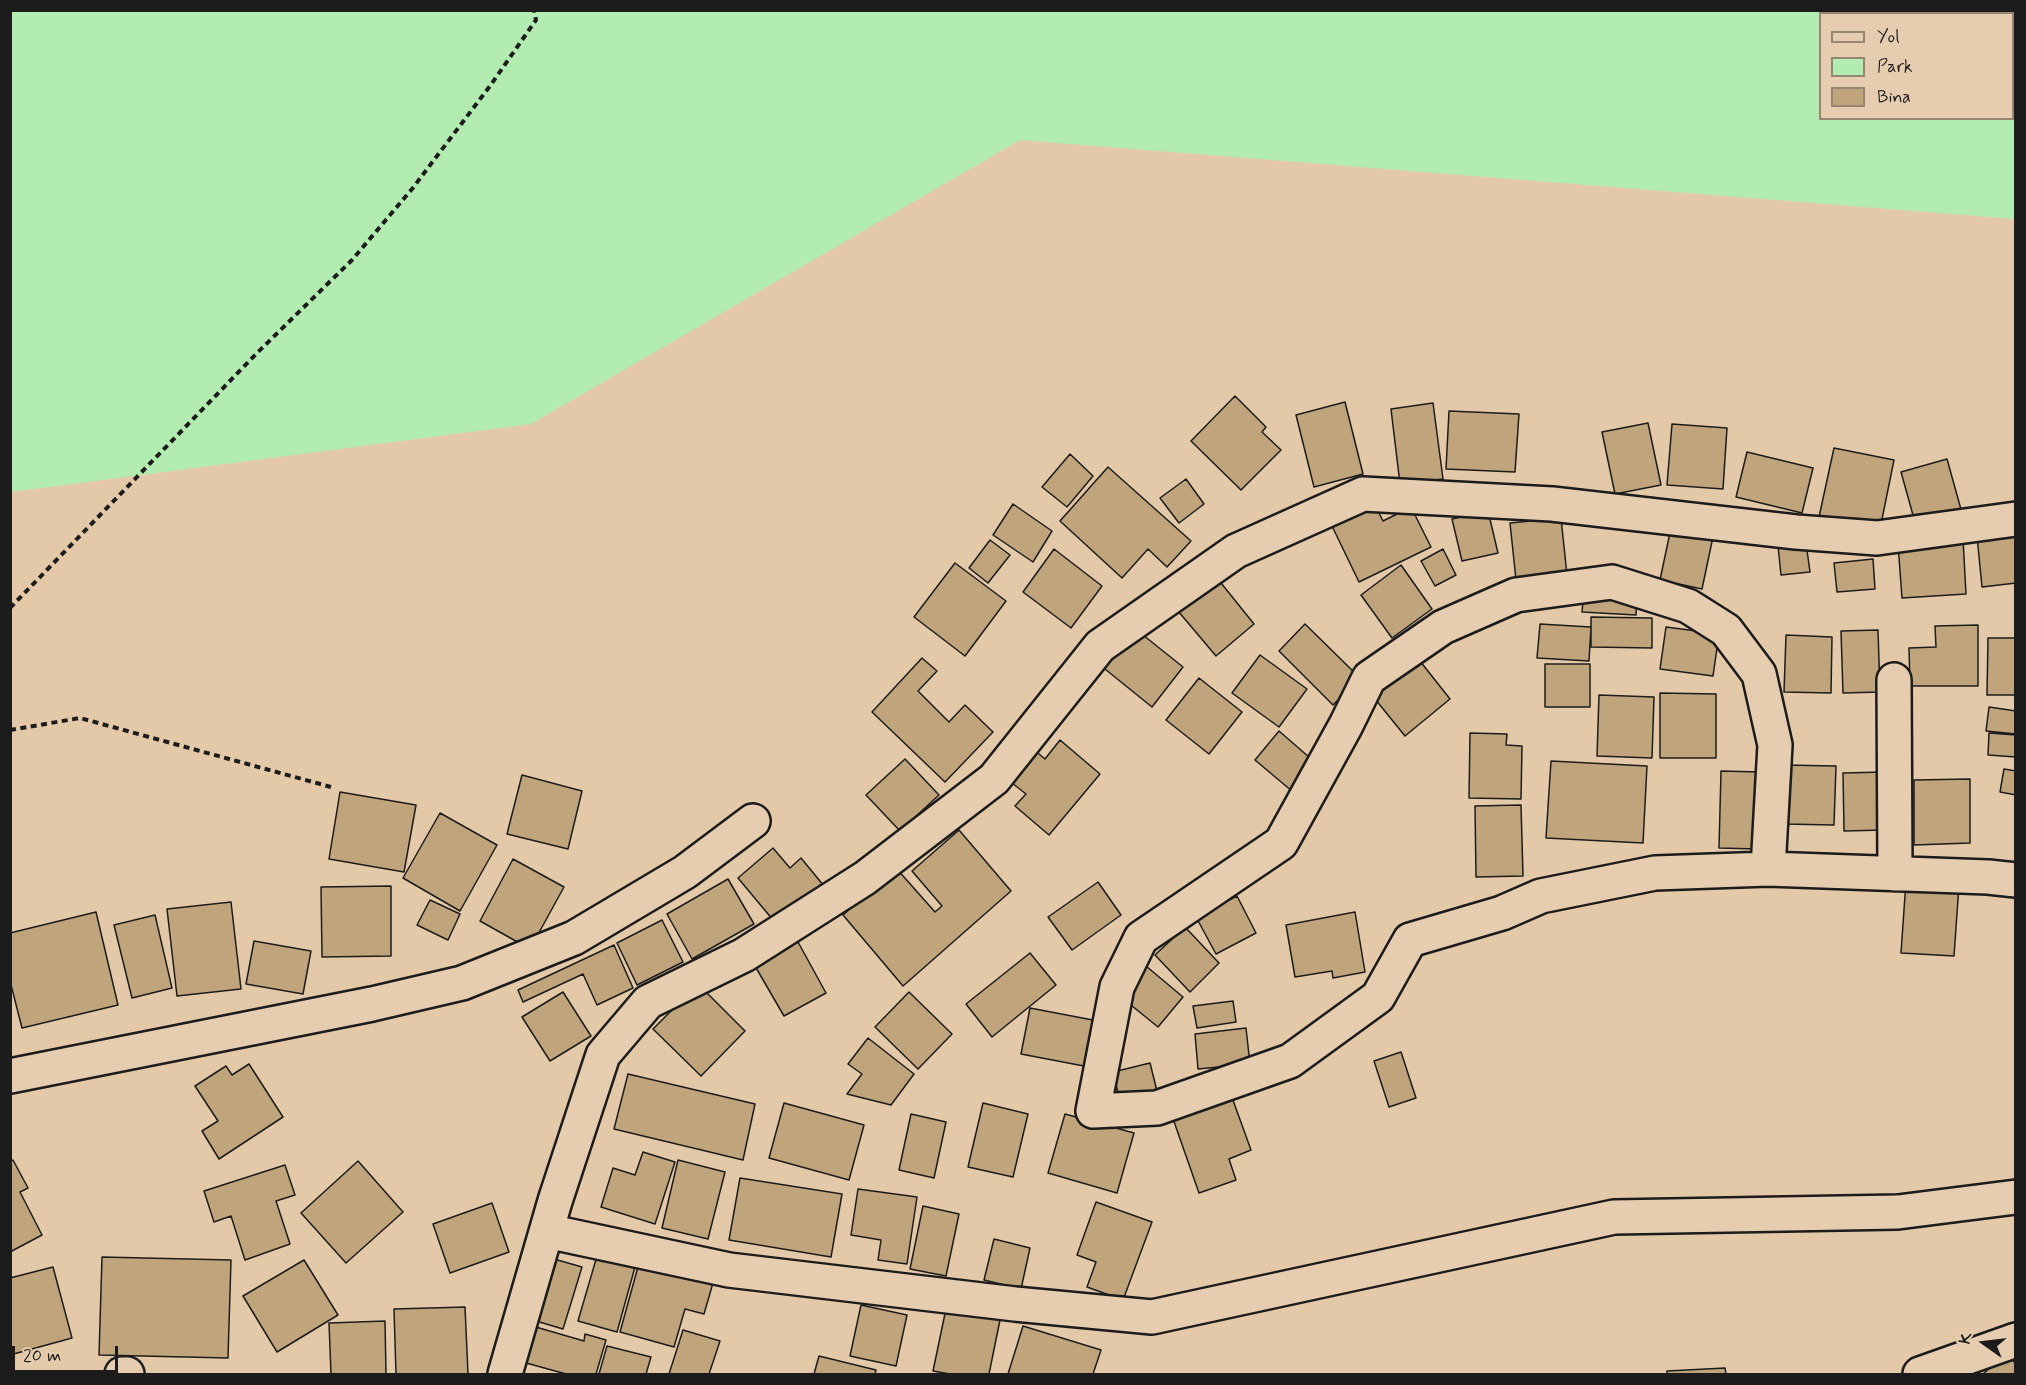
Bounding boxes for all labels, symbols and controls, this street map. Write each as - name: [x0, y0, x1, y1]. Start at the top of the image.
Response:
- legend: [1819, 12, 2014, 120]
- text: Yol: [1877, 25, 1900, 49]
- text: Park: [1877, 55, 1913, 79]
- text: Bina: [1877, 85, 1911, 109]
- north arrow: [1954, 1313, 2014, 1373]
- text: K: [1954, 1331, 1978, 1347]
- scale bar: [15, 1334, 122, 1372]
- text: 20 m: [23, 1344, 61, 1368]

